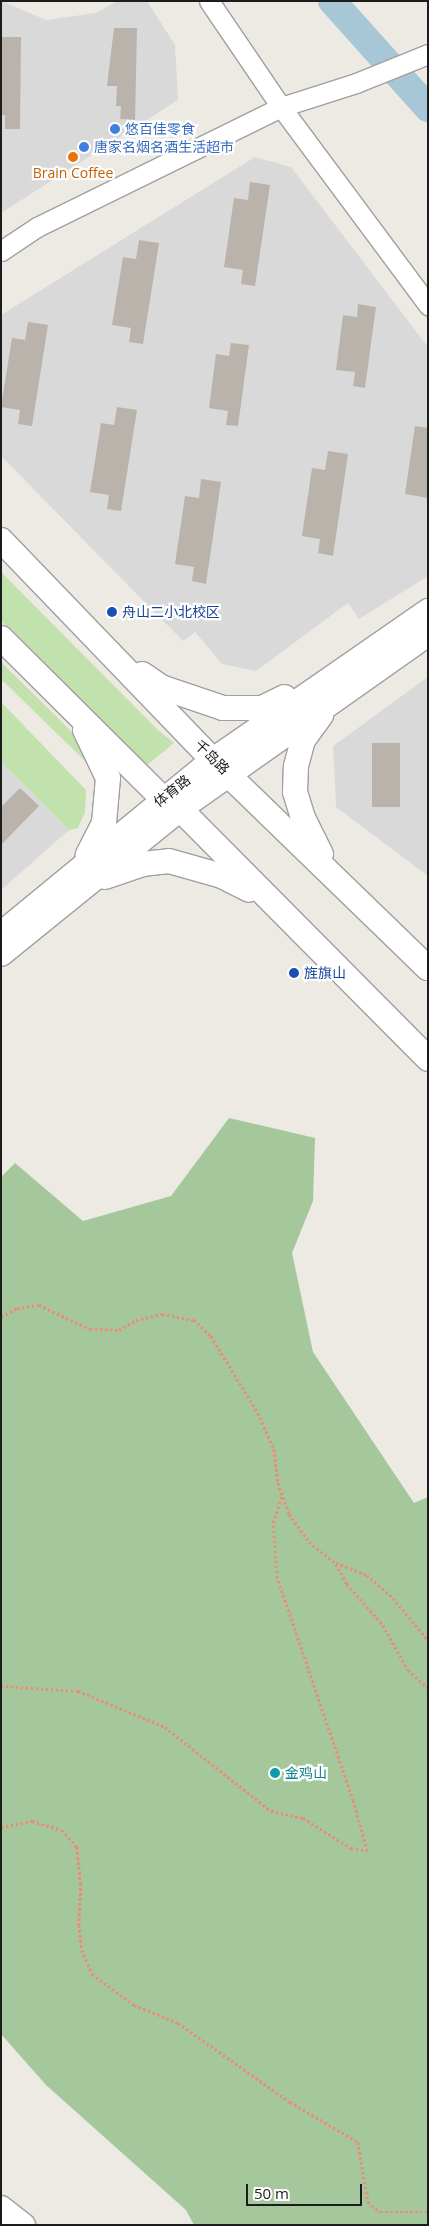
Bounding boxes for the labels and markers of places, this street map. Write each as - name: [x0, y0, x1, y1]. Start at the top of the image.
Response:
- place label: 悠百佳零食: [125, 121, 195, 137]
- marker: 悠百佳零食: [109, 123, 121, 135]
- place label: 唐家名烟名酒生活超市: [94, 139, 234, 155]
- marker: 唐家名烟名酒生活超市: [78, 141, 90, 153]
- marker: Brain Coffee: [67, 151, 79, 163]
- place label: Brain Coffee: [33, 165, 113, 181]
- place label: 舟山二小北校区: [122, 604, 220, 620]
- marker: 舟山二小北校区: [106, 606, 118, 618]
- place label: 旌旗山: [304, 965, 346, 981]
- marker: 旌旗山: [288, 967, 300, 979]
- place label: 金鸡山: [285, 1765, 327, 1781]
- marker: 金鸡山: [269, 1767, 281, 1779]

